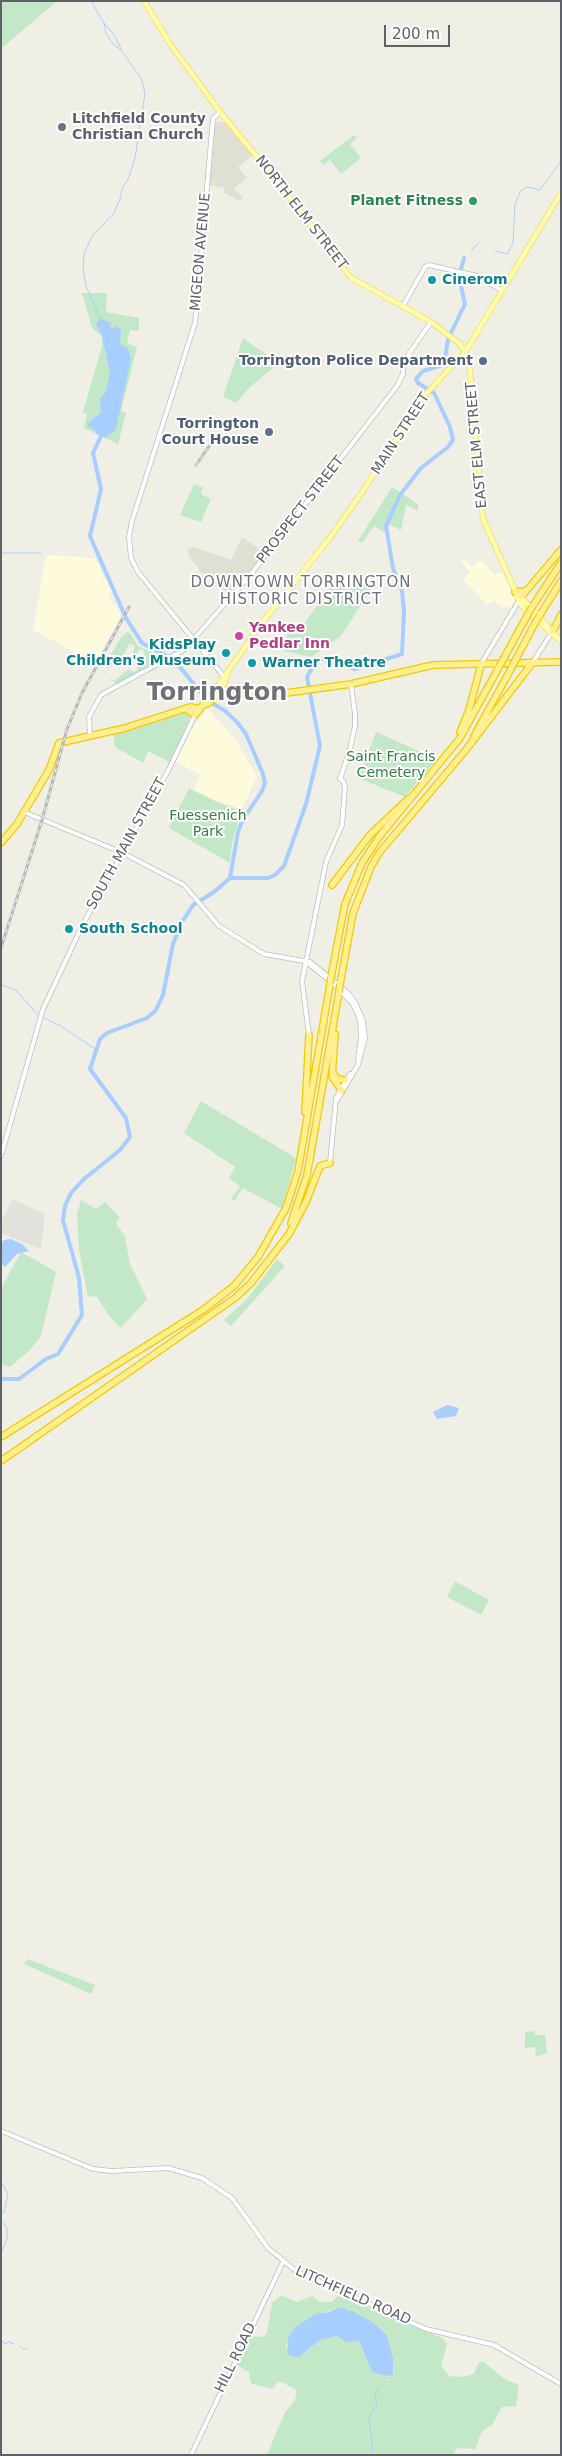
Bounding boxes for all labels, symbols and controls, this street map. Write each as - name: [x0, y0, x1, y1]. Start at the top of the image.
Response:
- scale bar: [387, 15, 453, 47]
- text: 200 m: [392, 25, 440, 43]
- place label: Litchfield County Christian Church: [72, 111, 206, 144]
- marker: Litchfield County Christian Church: [56, 121, 68, 133]
- street label: NORTH ELM STREET: [251, 153, 351, 273]
- street label: MIGEON AVENUE: [187, 192, 215, 312]
- place label: Planet Fitness: [350, 193, 463, 209]
- marker: Planet Fitness: [467, 195, 479, 207]
- place label: Cinerom: [442, 272, 508, 288]
- marker: Cinerom: [426, 274, 438, 286]
- place label: Torrington Police Department: [239, 353, 473, 369]
- marker: Torrington Police Department: [477, 355, 489, 367]
- street label: EAST ELM STREET: [463, 381, 491, 509]
- street label: MAIN STREET: [368, 390, 434, 478]
- place label: Torrington Court House: [162, 416, 259, 448]
- marker: Torrington Court House: [263, 426, 275, 438]
- street label: PROSPECT STREET: [254, 453, 348, 567]
- district label: DOWNTOWN TORRINGTON HISTORIC DISTRICT: [188, 574, 414, 609]
- place label: Yankee Pedlar Inn: [249, 620, 330, 652]
- marker: Yankee Pedlar Inn: [233, 630, 245, 642]
- place label: KidsPlay Children's Museum: [66, 637, 216, 670]
- marker: KidsPlay Children's Museum: [220, 647, 232, 659]
- place label: Warner Theatre: [262, 655, 386, 671]
- marker: Warner Theatre: [246, 657, 258, 669]
- district label: Torrington: [147, 680, 287, 708]
- park label: Saint Francis Cemetery: [346, 749, 436, 782]
- street label: SOUTH MAIN STREET: [84, 775, 170, 913]
- park label: Fuessenich Park: [169, 808, 247, 840]
- place label: South School: [79, 921, 183, 937]
- marker: South School: [63, 923, 75, 935]
- street label: LITCHFIELD ROAD: [293, 2263, 413, 2329]
- street label: HILL ROAD: [212, 2320, 260, 2396]

